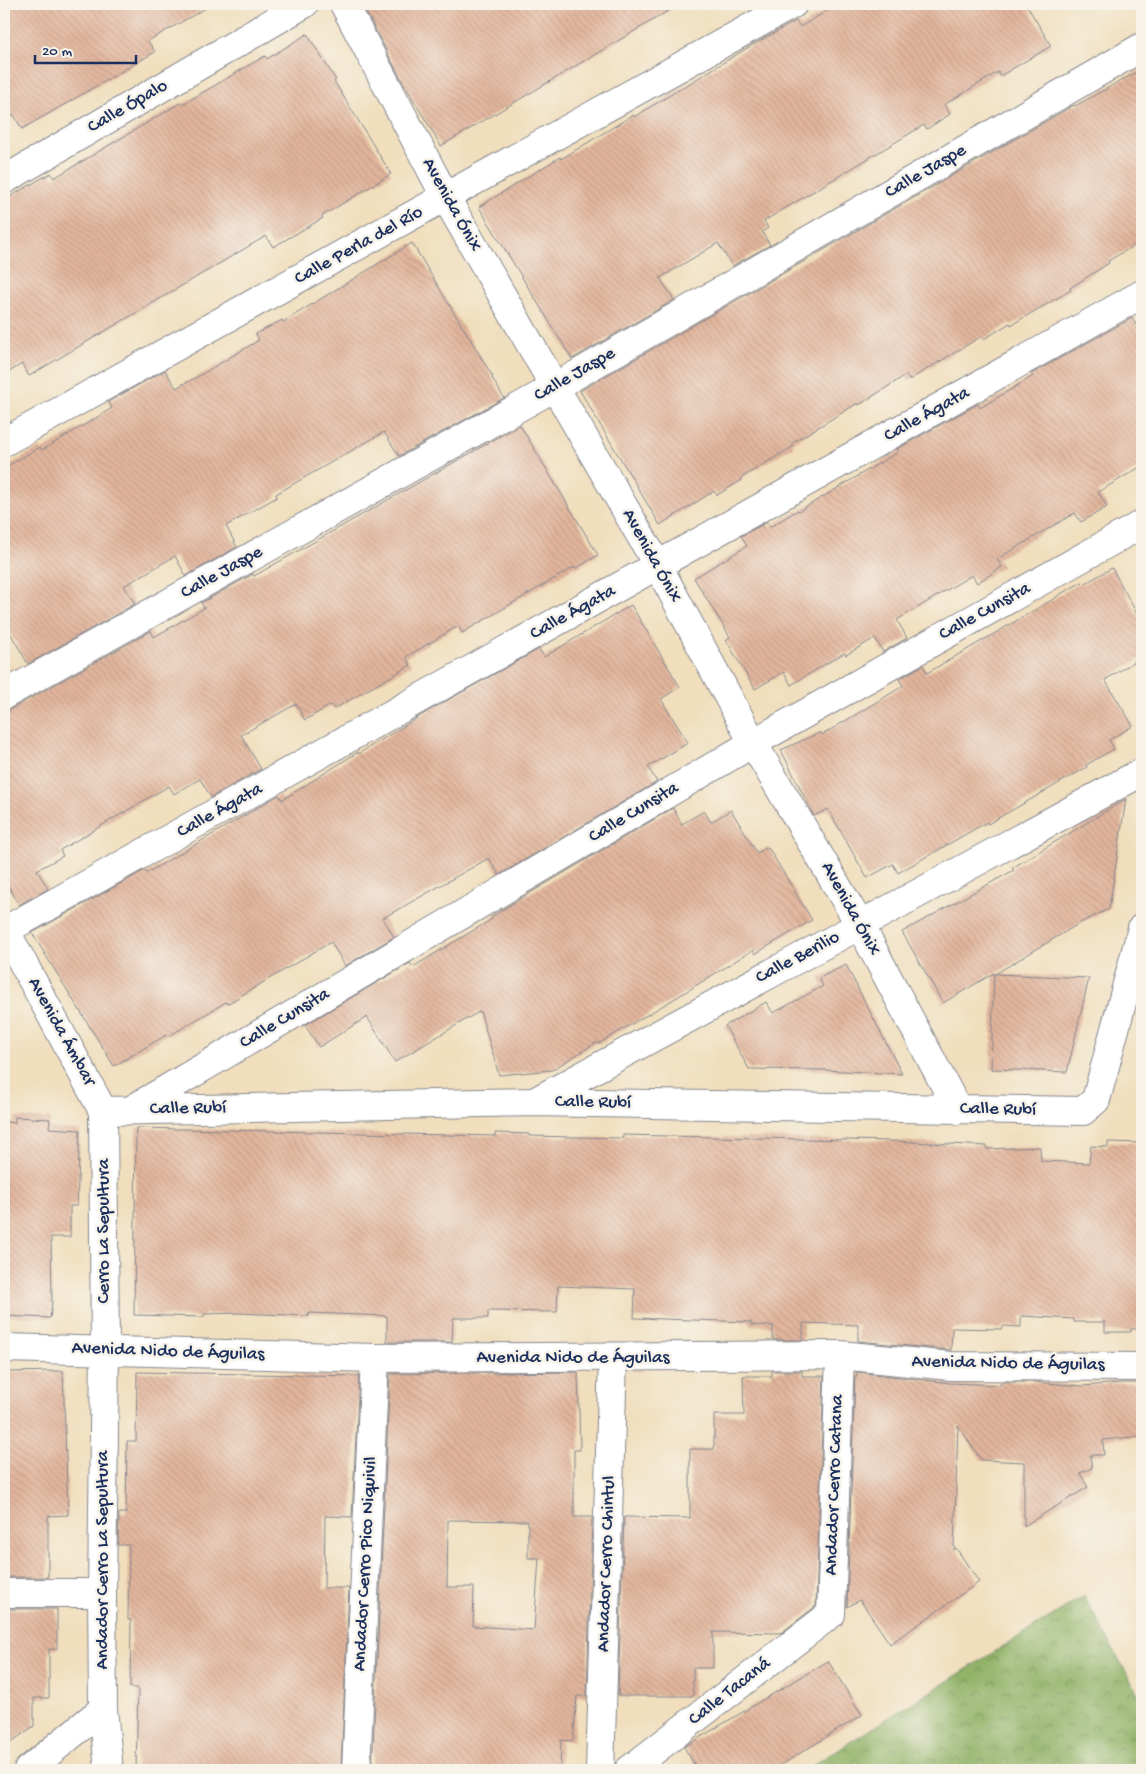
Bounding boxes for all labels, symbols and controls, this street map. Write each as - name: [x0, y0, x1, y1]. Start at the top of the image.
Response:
- scale bar: [35, 32, 136, 64]
- text: 20 m: [42, 43, 72, 61]
- street label: Calle Ópalo: [84, 75, 172, 139]
- street label: Calle Jaspe: [881, 139, 971, 205]
- street label: Avenida Ónix: [416, 154, 486, 256]
- street label: Calle Perla del Río: [291, 201, 427, 291]
- street label: Calle Jaspe: [530, 342, 620, 408]
- street label: Calle Ágata: [880, 381, 975, 448]
- street label: Avenida Ónix: [616, 505, 686, 607]
- street label: Calle Jaspe: [177, 541, 267, 605]
- street label: Calle Cunsita: [935, 577, 1036, 647]
- street label: Calle Ágata: [526, 579, 621, 646]
- street label: Calle Cunsita: [585, 776, 685, 849]
- street label: Calle Ágata: [173, 777, 268, 844]
- street label: Avenida Ónix: [815, 858, 885, 960]
- street label: Calle Berilio: [752, 926, 844, 990]
- street label: Avenida Ámbar: [22, 974, 101, 1092]
- street label: Calle Cunsita: [236, 982, 336, 1055]
- street label: Calle Rubí: [555, 1091, 632, 1115]
- street label: Calle Rubí: [150, 1097, 227, 1121]
- street label: Calle Rubí: [960, 1098, 1037, 1122]
- street label: Cerro La Sepultura: [93, 1157, 116, 1303]
- street label: Avenida Nido de Águilas: [71, 1337, 266, 1367]
- street label: Avenida Nido de Águilas: [477, 1347, 670, 1370]
- street label: Avenida Nido de Águilas: [911, 1351, 1106, 1377]
- street label: Andador Cerro Catana: [820, 1393, 850, 1576]
- street label: Andador Cerro La Sepultura: [92, 1449, 115, 1670]
- street label: Andador Cerro Pico Niquivil: [349, 1456, 383, 1672]
- street label: Andador Cerro Chintul: [592, 1475, 622, 1653]
- street label: Calle Tacaná: [684, 1652, 777, 1731]

